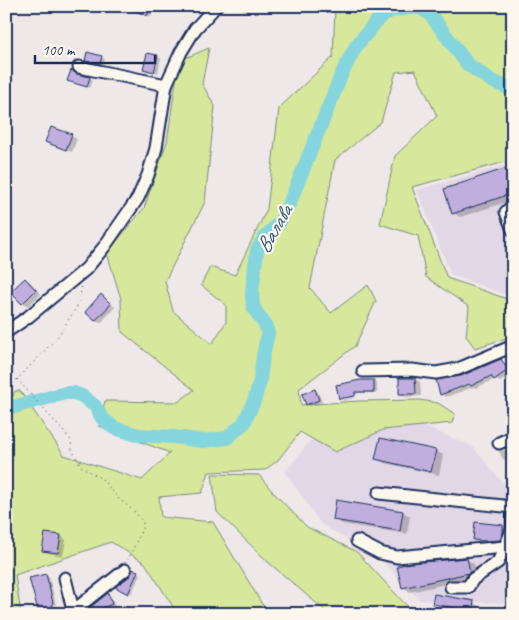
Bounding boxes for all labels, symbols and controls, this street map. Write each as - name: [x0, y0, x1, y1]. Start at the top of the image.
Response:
- scale bar: [35, 32, 155, 64]
- text: 100 m: [42, 41, 76, 60]
- water label: Валава: [250, 198, 299, 258]

